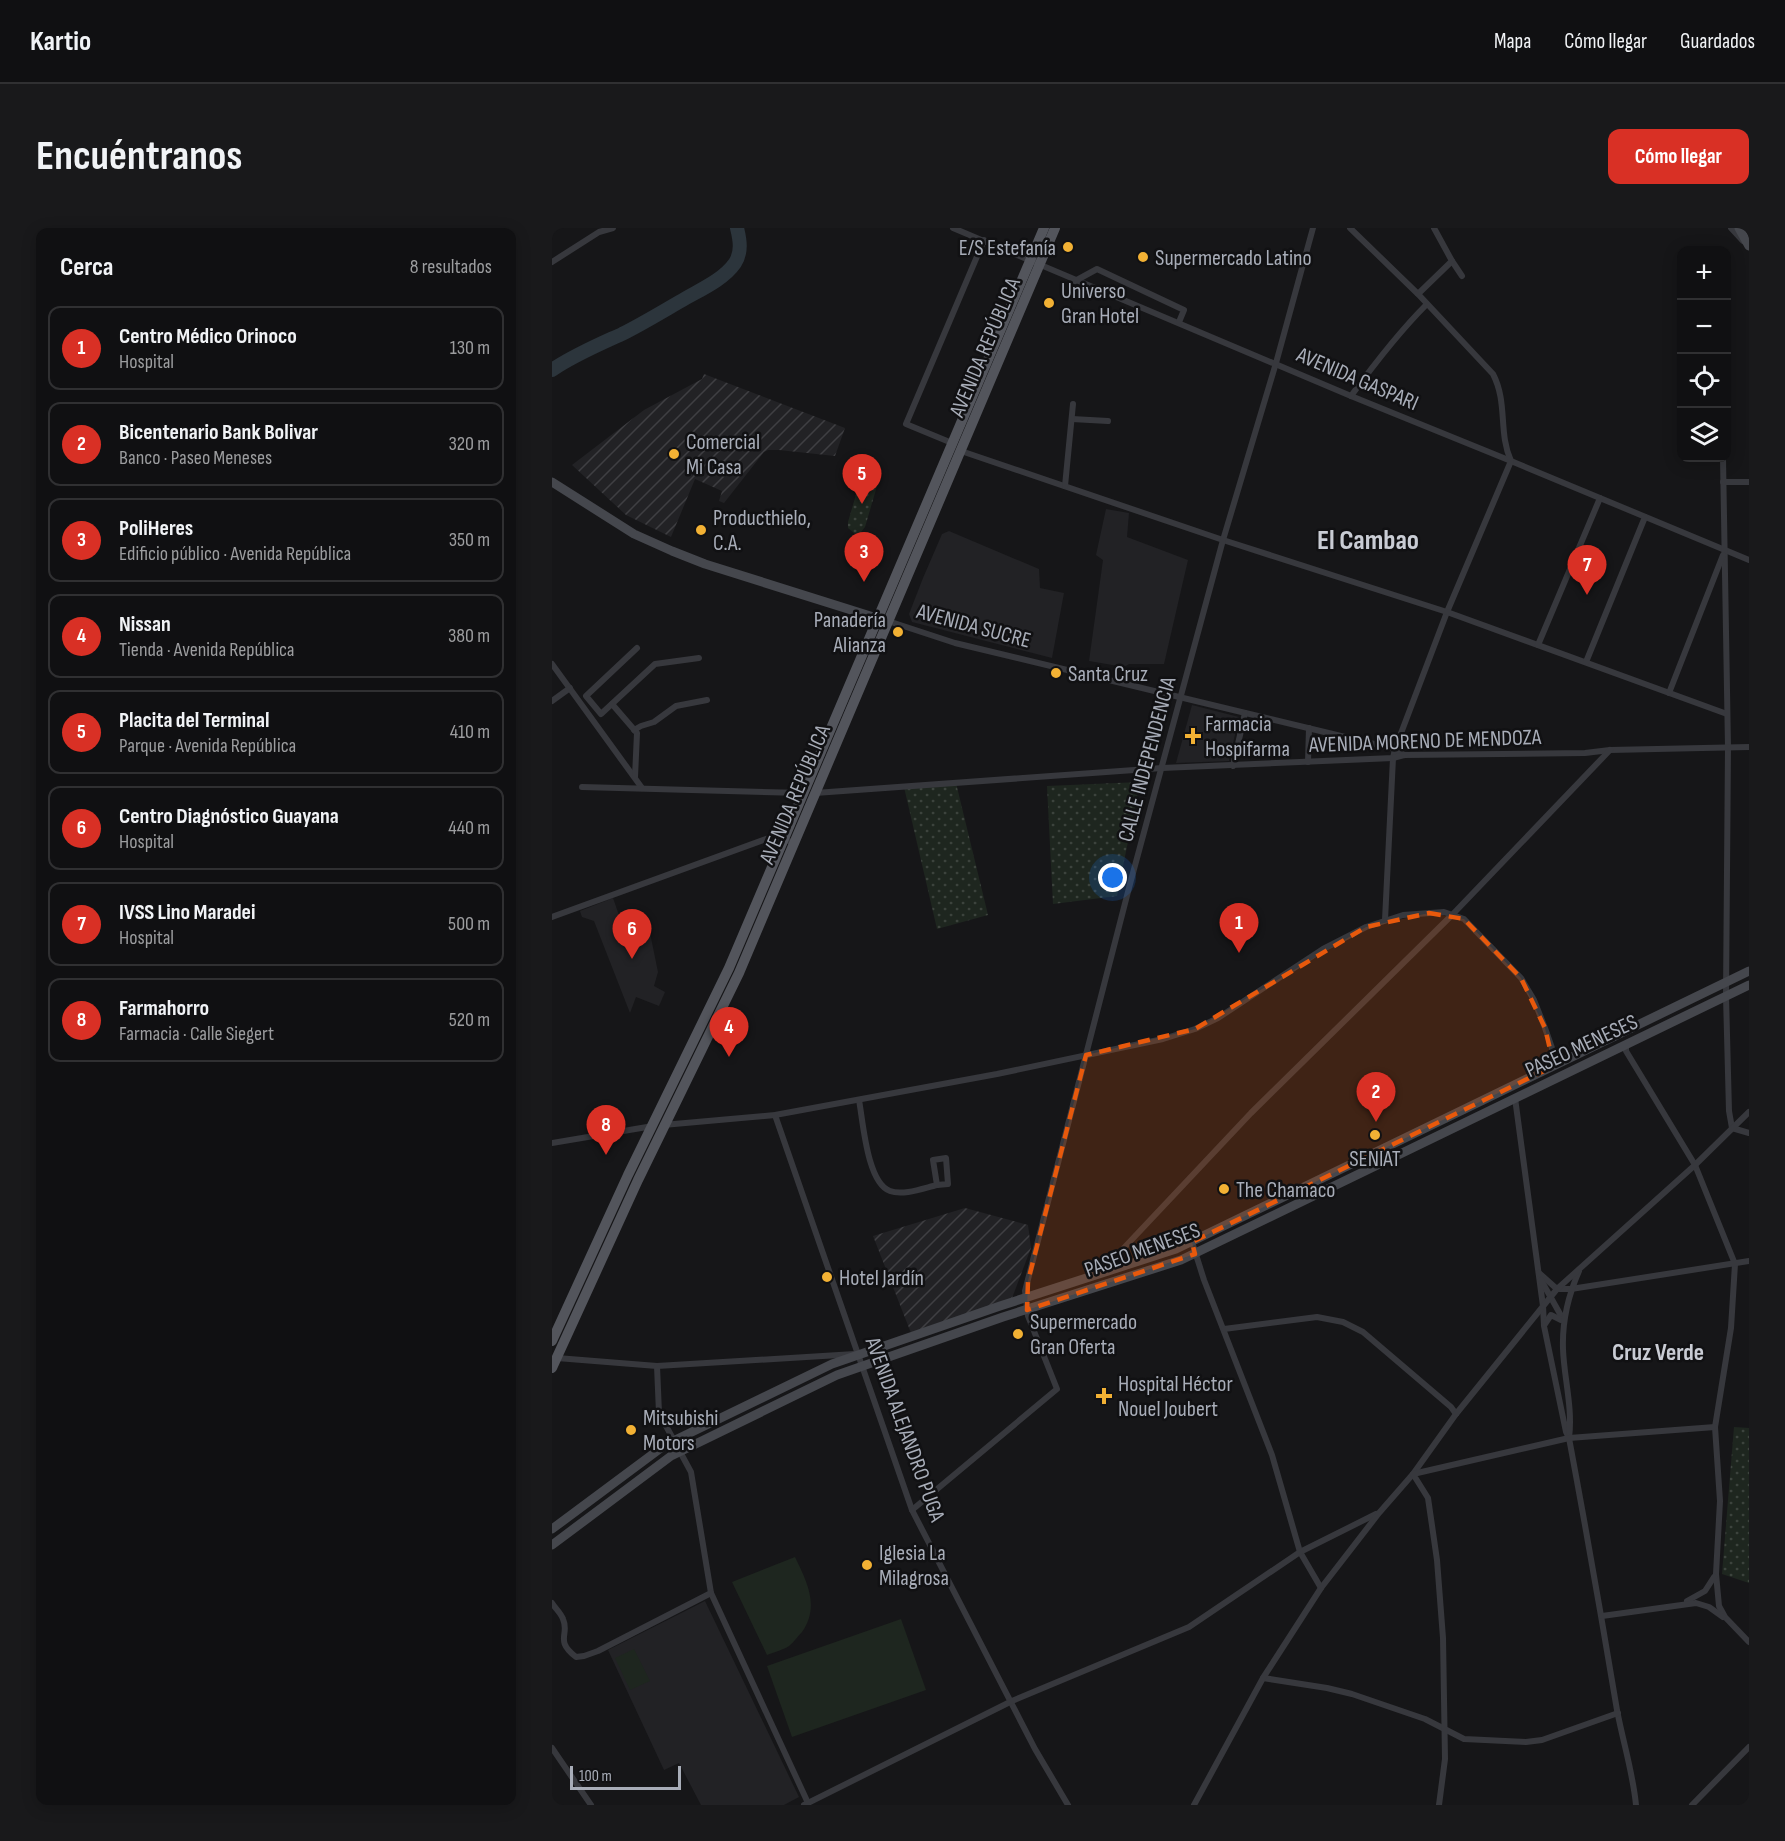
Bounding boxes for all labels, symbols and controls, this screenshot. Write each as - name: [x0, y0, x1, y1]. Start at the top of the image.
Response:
- text: Kartio: [30, 25, 91, 58]
- text: Mapa: [1494, 29, 1531, 54]
- text: Cómo llegar: [1564, 29, 1647, 54]
- text: Guardados: [1680, 29, 1755, 54]
- button: Cómo llegar: [1608, 129, 1749, 184]
- text: Encuéntranos: [36, 131, 242, 182]
- place label: E/S Estefanía: [959, 235, 1056, 262]
- marker: E/S Estefanía: [1061, 240, 1075, 254]
- place label: Supermercado Latino: [1155, 245, 1312, 272]
- map controls: [1677, 246, 1731, 462]
- button: +: [1677, 246, 1731, 300]
- marker: Supermercado Latino: [1136, 250, 1150, 264]
- text: Cerca: [60, 252, 113, 283]
- text: 8 resultados: [410, 255, 492, 279]
- street label: AVENIDA REPÚBLICA: [944, 273, 1027, 422]
- place label: Universo Gran Hotel: [1061, 278, 1139, 330]
- marker: Universo Gran Hotel: [1042, 296, 1056, 310]
- button: −: [1677, 300, 1731, 354]
- text: Centro Médico Orinoco: [119, 323, 297, 350]
- text: 1: [78, 336, 85, 360]
- text: 130 m: [450, 336, 490, 360]
- street label: AVENIDA GASPARI: [1292, 341, 1422, 417]
- text: Hospital: [119, 350, 174, 374]
- button: locate: [1677, 354, 1731, 408]
- button: layers: [1677, 408, 1731, 462]
- text: Bicentenario Bank Bolivar: [119, 419, 318, 446]
- place label: Comercial Mi Casa: [686, 429, 760, 481]
- text: 2: [77, 432, 86, 456]
- text: 320 m: [448, 432, 490, 456]
- text: Banco · Paseo Meneses: [119, 446, 272, 470]
- marker: Comercial Mi Casa: [667, 447, 681, 461]
- pin: 5: [842, 454, 882, 504]
- place label: Producthielo, C.A.: [713, 505, 811, 557]
- text: PoliHeres: [119, 515, 193, 542]
- marker: Producthielo, C.A.: [694, 523, 708, 537]
- district label: El Cambao: [1317, 524, 1419, 557]
- text: 3: [77, 528, 86, 552]
- text: 350 m: [449, 528, 490, 552]
- pin: 3: [844, 532, 884, 582]
- text: Edificio público · Avenida República: [119, 542, 351, 566]
- pin: 7: [1568, 546, 1606, 595]
- street label: AVENIDA SUCRE: [913, 598, 1034, 655]
- place label: Panadería Alianza: [814, 607, 886, 659]
- text: Nissan: [119, 611, 171, 638]
- text: 4: [77, 624, 86, 648]
- text: 380 m: [448, 624, 490, 648]
- marker: Panadería Alianza: [891, 625, 905, 639]
- text: Tienda · Avenida República: [119, 638, 295, 662]
- place label: Santa Cruz: [1068, 661, 1148, 688]
- marker: Santa Cruz: [1049, 666, 1063, 680]
- street label: CALLE INDEPENDENCIA: [1112, 673, 1183, 845]
- text: Placita del Terminal: [119, 707, 269, 734]
- place label: Farmacia Hospifarma: [1205, 711, 1290, 763]
- text: 5: [77, 720, 86, 744]
- text: 410 m: [450, 720, 490, 744]
- street label: AVENIDA REPÚBLICA: [754, 720, 837, 869]
- street label: AVENIDA MORENO DE MENDOZA: [1307, 724, 1542, 759]
- marker: Farmacia Hospifarma: [1186, 729, 1200, 743]
- text: Parque · Avenida República: [119, 734, 296, 758]
- text: Centro Diagnóstico Guayana: [119, 803, 339, 830]
- text: 6: [77, 816, 86, 840]
- text: 440 m: [448, 816, 490, 840]
- text: Hospital: [119, 830, 174, 854]
- your location: [1098, 863, 1127, 892]
- text: IVSS Lino Maradei: [119, 899, 255, 926]
- pin: 1: [1220, 904, 1258, 953]
- pin: 6: [612, 910, 652, 959]
- text: 7: [77, 912, 86, 936]
- text: 500 m: [448, 912, 490, 936]
- text: Hospital: [119, 926, 174, 950]
- text: Farmahorro: [119, 995, 209, 1022]
- text: 8: [77, 1008, 86, 1032]
- text: 520 m: [449, 1008, 490, 1032]
- pin: 4: [710, 1008, 748, 1057]
- street label: PASEO MENESES: [1521, 1009, 1642, 1084]
- text: Farmacia · Calle Siegert: [119, 1022, 274, 1046]
- pin: 2: [1356, 1072, 1396, 1122]
- pin: 8: [586, 1106, 626, 1155]
- marker: SENIAT: [1368, 1128, 1382, 1142]
- place label: SENIAT: [1349, 1146, 1401, 1173]
- place label: The Chamaco: [1236, 1177, 1335, 1204]
- marker: The Chamaco: [1217, 1182, 1231, 1196]
- street label: PASEO MENESES: [1081, 1217, 1204, 1284]
- place label: Hotel Jardín: [839, 1265, 924, 1292]
- marker: Hotel Jardín: [820, 1270, 834, 1284]
- place label: Supermercado Gran Oferta: [1030, 1309, 1137, 1361]
- marker: Supermercado Gran Oferta: [1011, 1327, 1025, 1341]
- street label: AVENIDA ALEJANDRO PUGA: [858, 1333, 951, 1526]
- district label: Cruz Verde: [1612, 1338, 1704, 1367]
- place label: Hospital Héctor Nouel Joubert: [1118, 1371, 1233, 1423]
- marker: Hospital Héctor Nouel Joubert: [1095, 1387, 1113, 1405]
- place label: Mitsubishi Motors: [643, 1405, 718, 1457]
- marker: Mitsubishi Motors: [624, 1423, 638, 1437]
- place label: Iglesia La Milagrosa: [879, 1540, 949, 1592]
- marker: Iglesia La Milagrosa: [860, 1558, 874, 1572]
- scale bar: [570, 1763, 681, 1790]
- text: 100 m: [579, 1767, 612, 1786]

